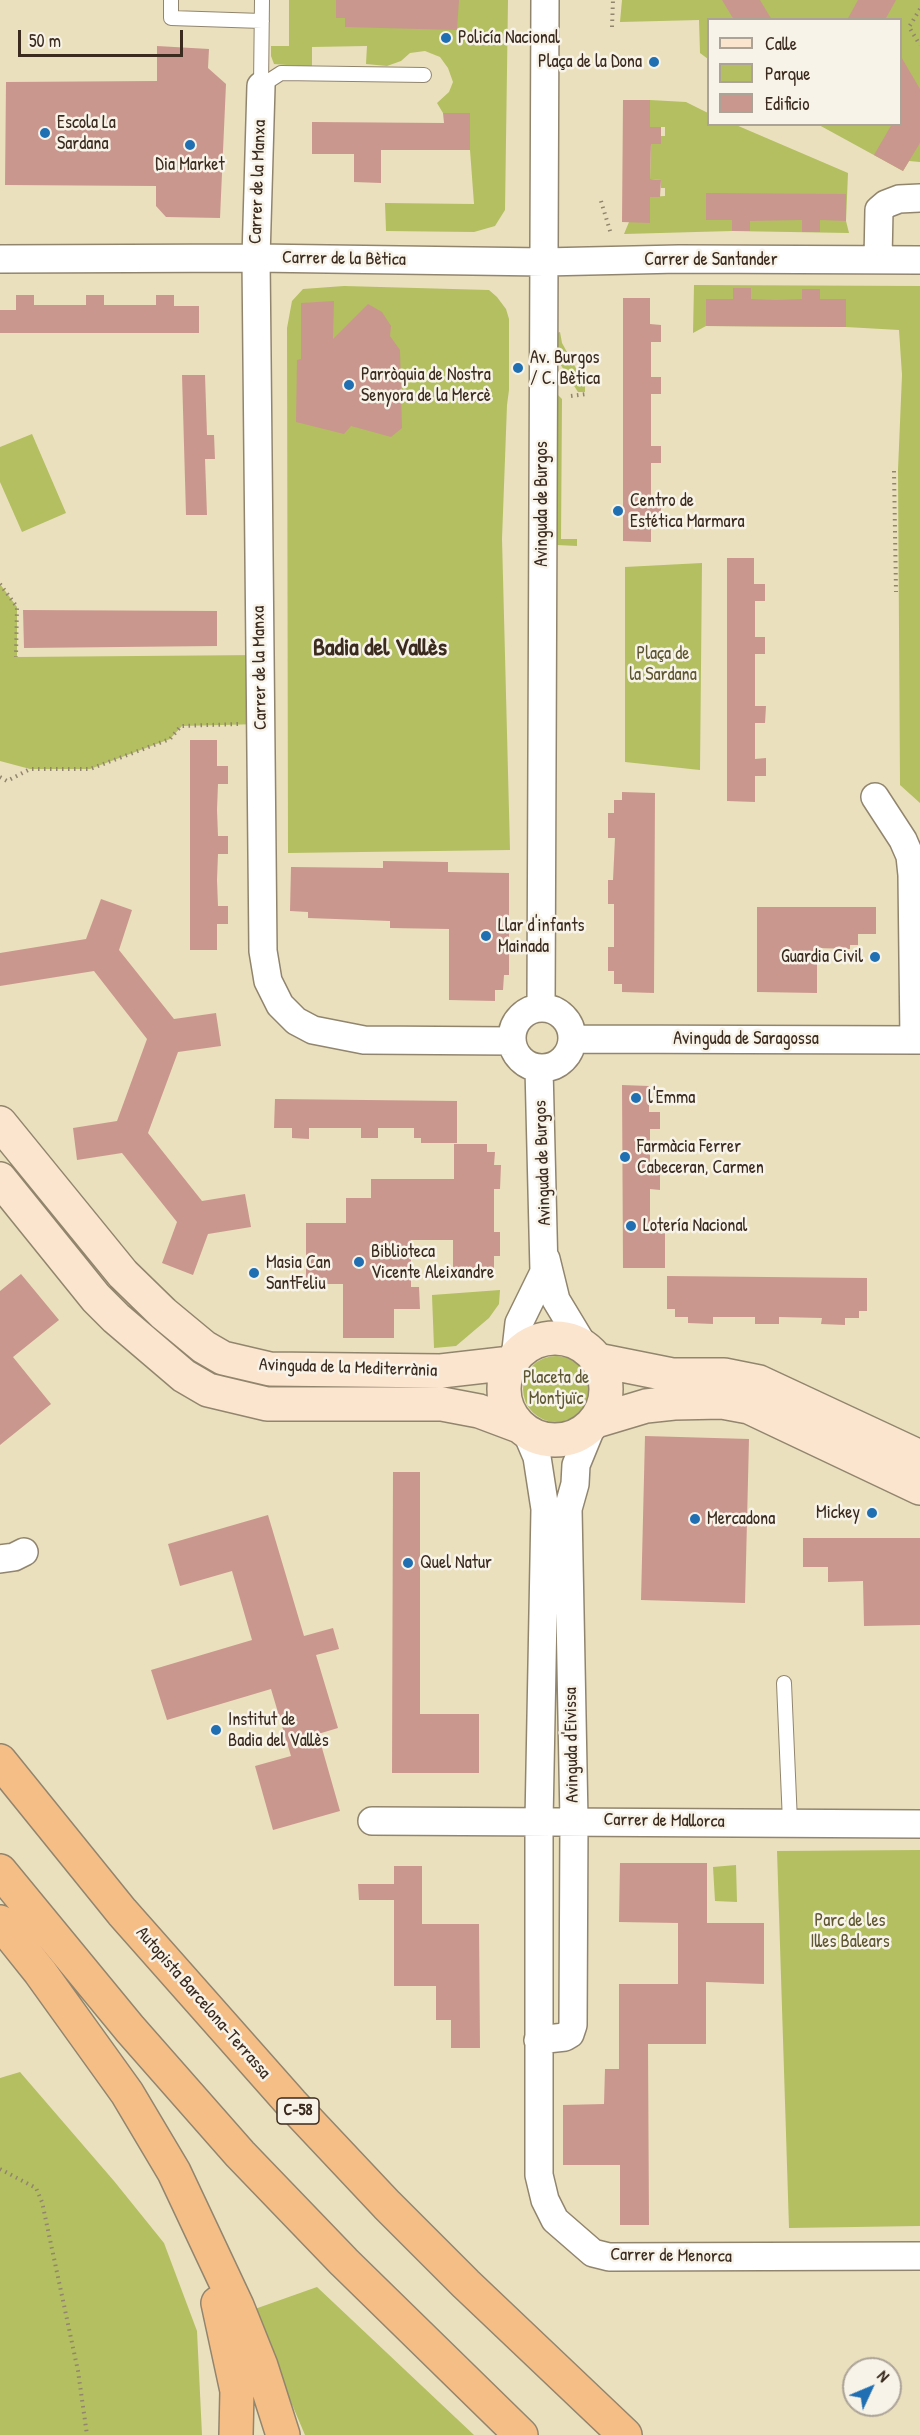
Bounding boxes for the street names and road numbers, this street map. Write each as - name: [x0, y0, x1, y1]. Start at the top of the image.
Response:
- street label: Carrer de la Manxa: [245, 119, 271, 245]
- street label: Carrer de la Bètica: [282, 247, 406, 271]
- street label: Carrer de Santander: [644, 249, 778, 271]
- street label: Avinguda de Burgos: [531, 441, 553, 567]
- street label: Carrer de la Manxa: [248, 606, 272, 730]
- street label: Avinguda de Saragossa: [673, 1028, 819, 1050]
- street label: Avinguda de Burgos: [530, 1100, 556, 1226]
- street label: Avinguda de la Mediterrània: [259, 1354, 437, 1382]
- street label: Avinguda d'Eivissa: [560, 1687, 584, 1803]
- street label: Carrer de Mallorca: [603, 1809, 725, 1833]
- street label: Autopista Barcelona-Terrassa: [131, 1922, 275, 2084]
- road number: C-58: [277, 2098, 319, 2124]
- street label: Carrer de Menorca: [610, 2244, 732, 2268]

